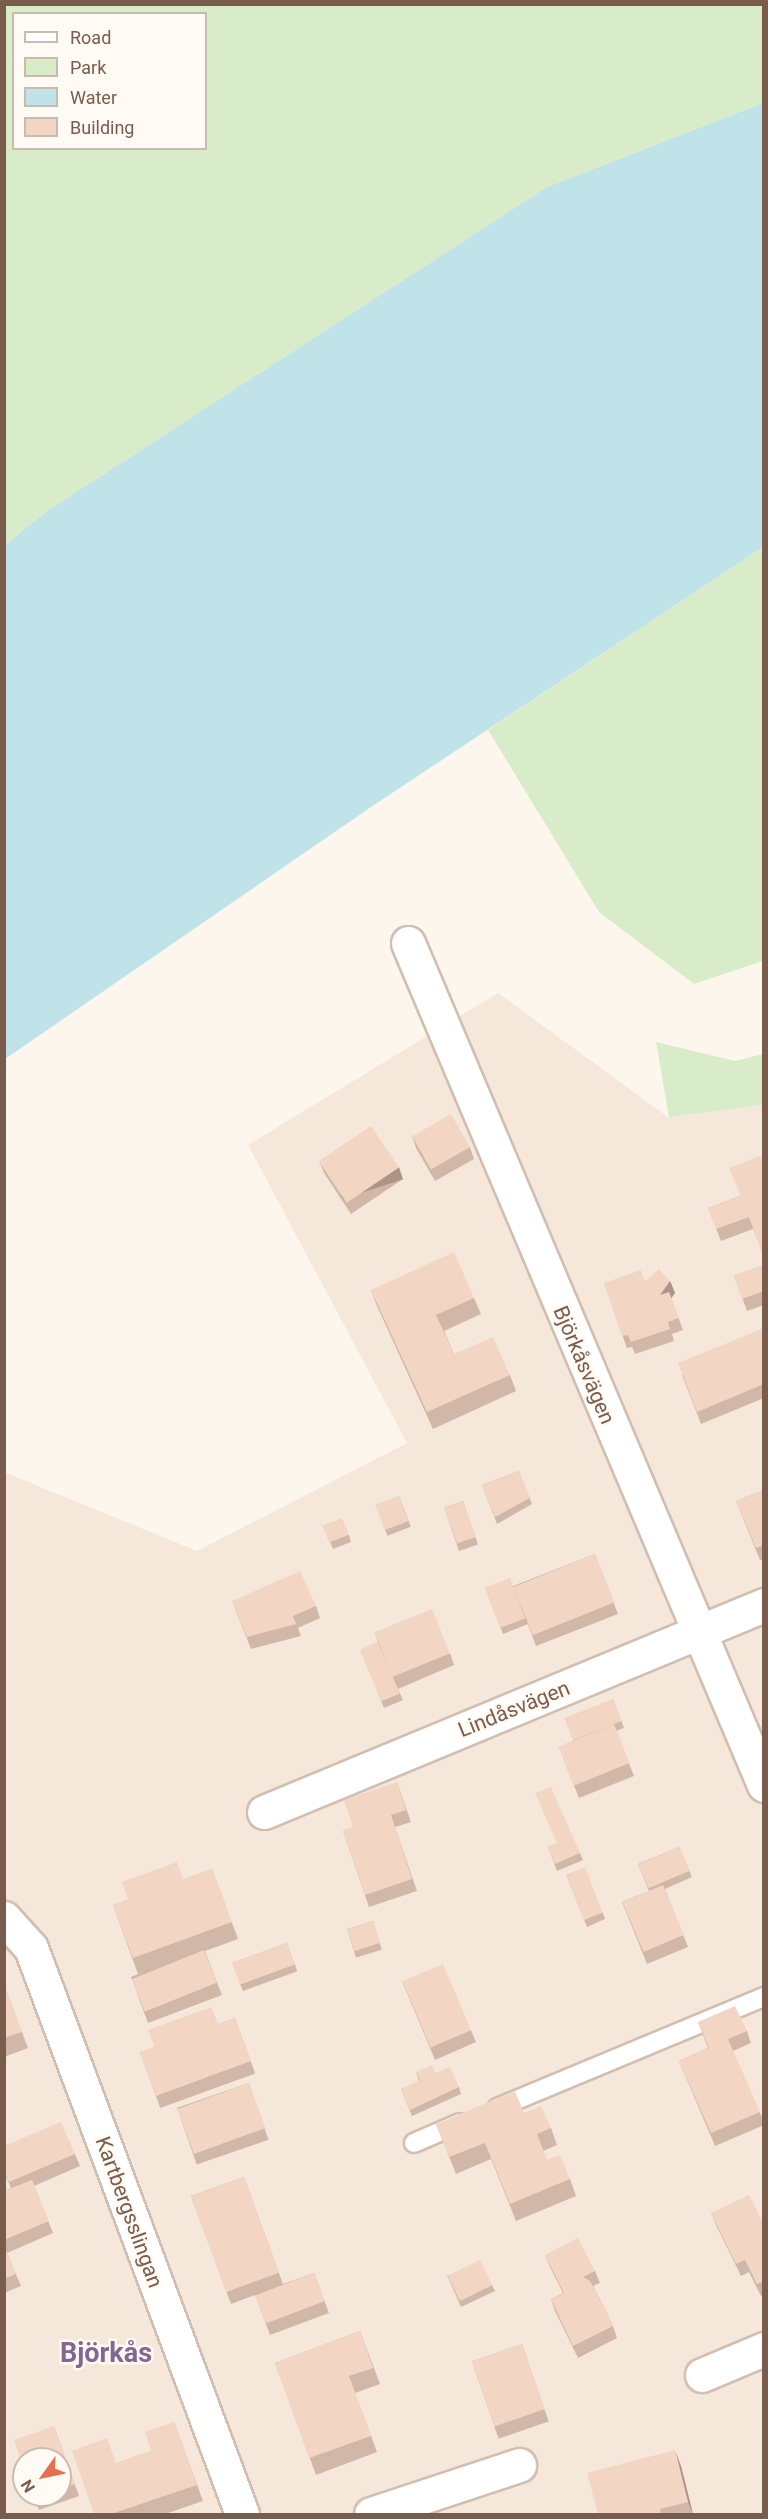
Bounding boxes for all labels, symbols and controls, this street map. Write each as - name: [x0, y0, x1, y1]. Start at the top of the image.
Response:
- legend: [12, 12, 207, 150]
- text: Road: [70, 27, 111, 48]
- text: Park: [70, 57, 106, 78]
- text: Water: [70, 87, 117, 108]
- text: Building: [70, 117, 134, 138]
- street label: Björkåsvägen: [548, 1302, 620, 1428]
- street label: Lindåsvägen: [455, 1675, 573, 1743]
- street label: Kartbergsslingan: [90, 2133, 168, 2291]
- district label: Björkås: [60, 2338, 152, 2370]
- north arrow: [12, 2447, 72, 2507]
- text: N: [17, 2476, 39, 2496]

